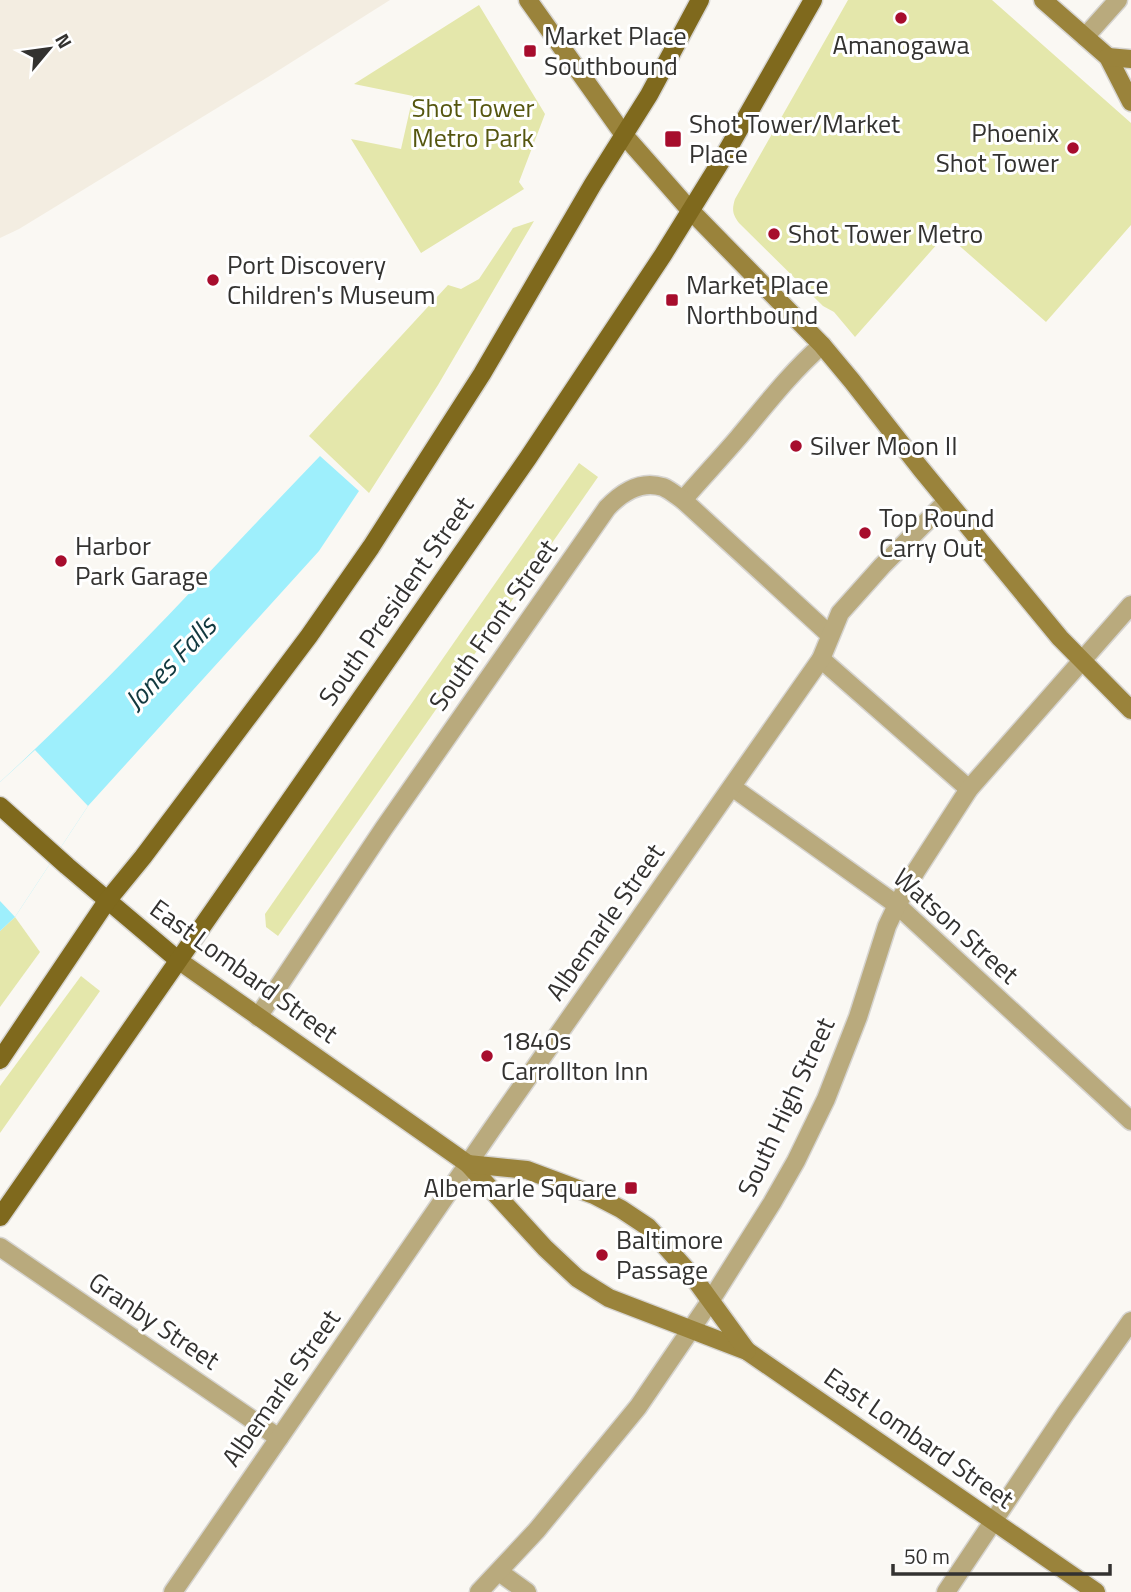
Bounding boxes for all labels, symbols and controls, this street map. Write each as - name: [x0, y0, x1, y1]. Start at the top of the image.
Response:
- marker: Amanogawa: [893, 10, 909, 26]
- north arrow: [14, 14, 84, 84]
- place label: Market Place Southbound: [544, 16, 687, 85]
- place label: Amanogawa: [832, 25, 970, 64]
- text: N: [48, 28, 80, 53]
- marker: Market Place Southbound: [522, 43, 538, 59]
- park label: Shot Tower Metro Park: [411, 88, 535, 157]
- place label: Shot Tower/Market Place: [689, 104, 900, 173]
- place label: Phoenix Shot Tower: [936, 113, 1059, 182]
- marker: Shot Tower/Market Place: [663, 129, 683, 149]
- marker: Phoenix Shot Tower: [1065, 140, 1081, 156]
- place label: Shot Tower Metro: [788, 214, 983, 253]
- marker: Shot Tower Metro: [766, 226, 782, 242]
- place label: Port Discovery Children's Museum: [227, 245, 436, 314]
- place label: Market Place Northbound: [686, 265, 829, 334]
- marker: Port Discovery Children's Museum: [205, 272, 221, 288]
- marker: Market Place Northbound: [664, 292, 680, 308]
- place label: Silver Moon II: [810, 426, 958, 465]
- marker: Silver Moon II: [788, 438, 804, 454]
- street label: South President Street: [308, 488, 483, 714]
- place label: Top Round Carry Out: [879, 498, 995, 567]
- marker: Top Round Carry Out: [857, 525, 873, 541]
- place label: Harbor Park Garage: [75, 526, 208, 595]
- street label: South Front Street: [419, 531, 566, 719]
- marker: Harbor Park Garage: [53, 553, 69, 569]
- water label: Jones Falls: [113, 604, 227, 720]
- street label: Albemarle Street: [536, 835, 673, 1008]
- street label: Watson Street: [885, 859, 1028, 993]
- street label: East Lombard Street: [142, 889, 346, 1052]
- street label: South High Street: [727, 1011, 844, 1203]
- place label: 1840s Carrollton Inn: [501, 1021, 649, 1090]
- marker: 1840s Carrollton Inn: [479, 1048, 495, 1064]
- place label: Albemarle Square: [424, 1168, 617, 1207]
- marker: Albemarle Square: [623, 1180, 639, 1196]
- place label: Baltimore Passage: [616, 1220, 723, 1289]
- marker: Baltimore Passage: [594, 1247, 610, 1263]
- street label: Granby Street: [81, 1262, 228, 1379]
- street label: Albemarle Street: [212, 1301, 349, 1474]
- street label: East Lombard Street: [816, 1357, 1022, 1518]
- scale bar: [893, 1532, 1110, 1576]
- text: 50 m: [904, 1540, 950, 1572]

